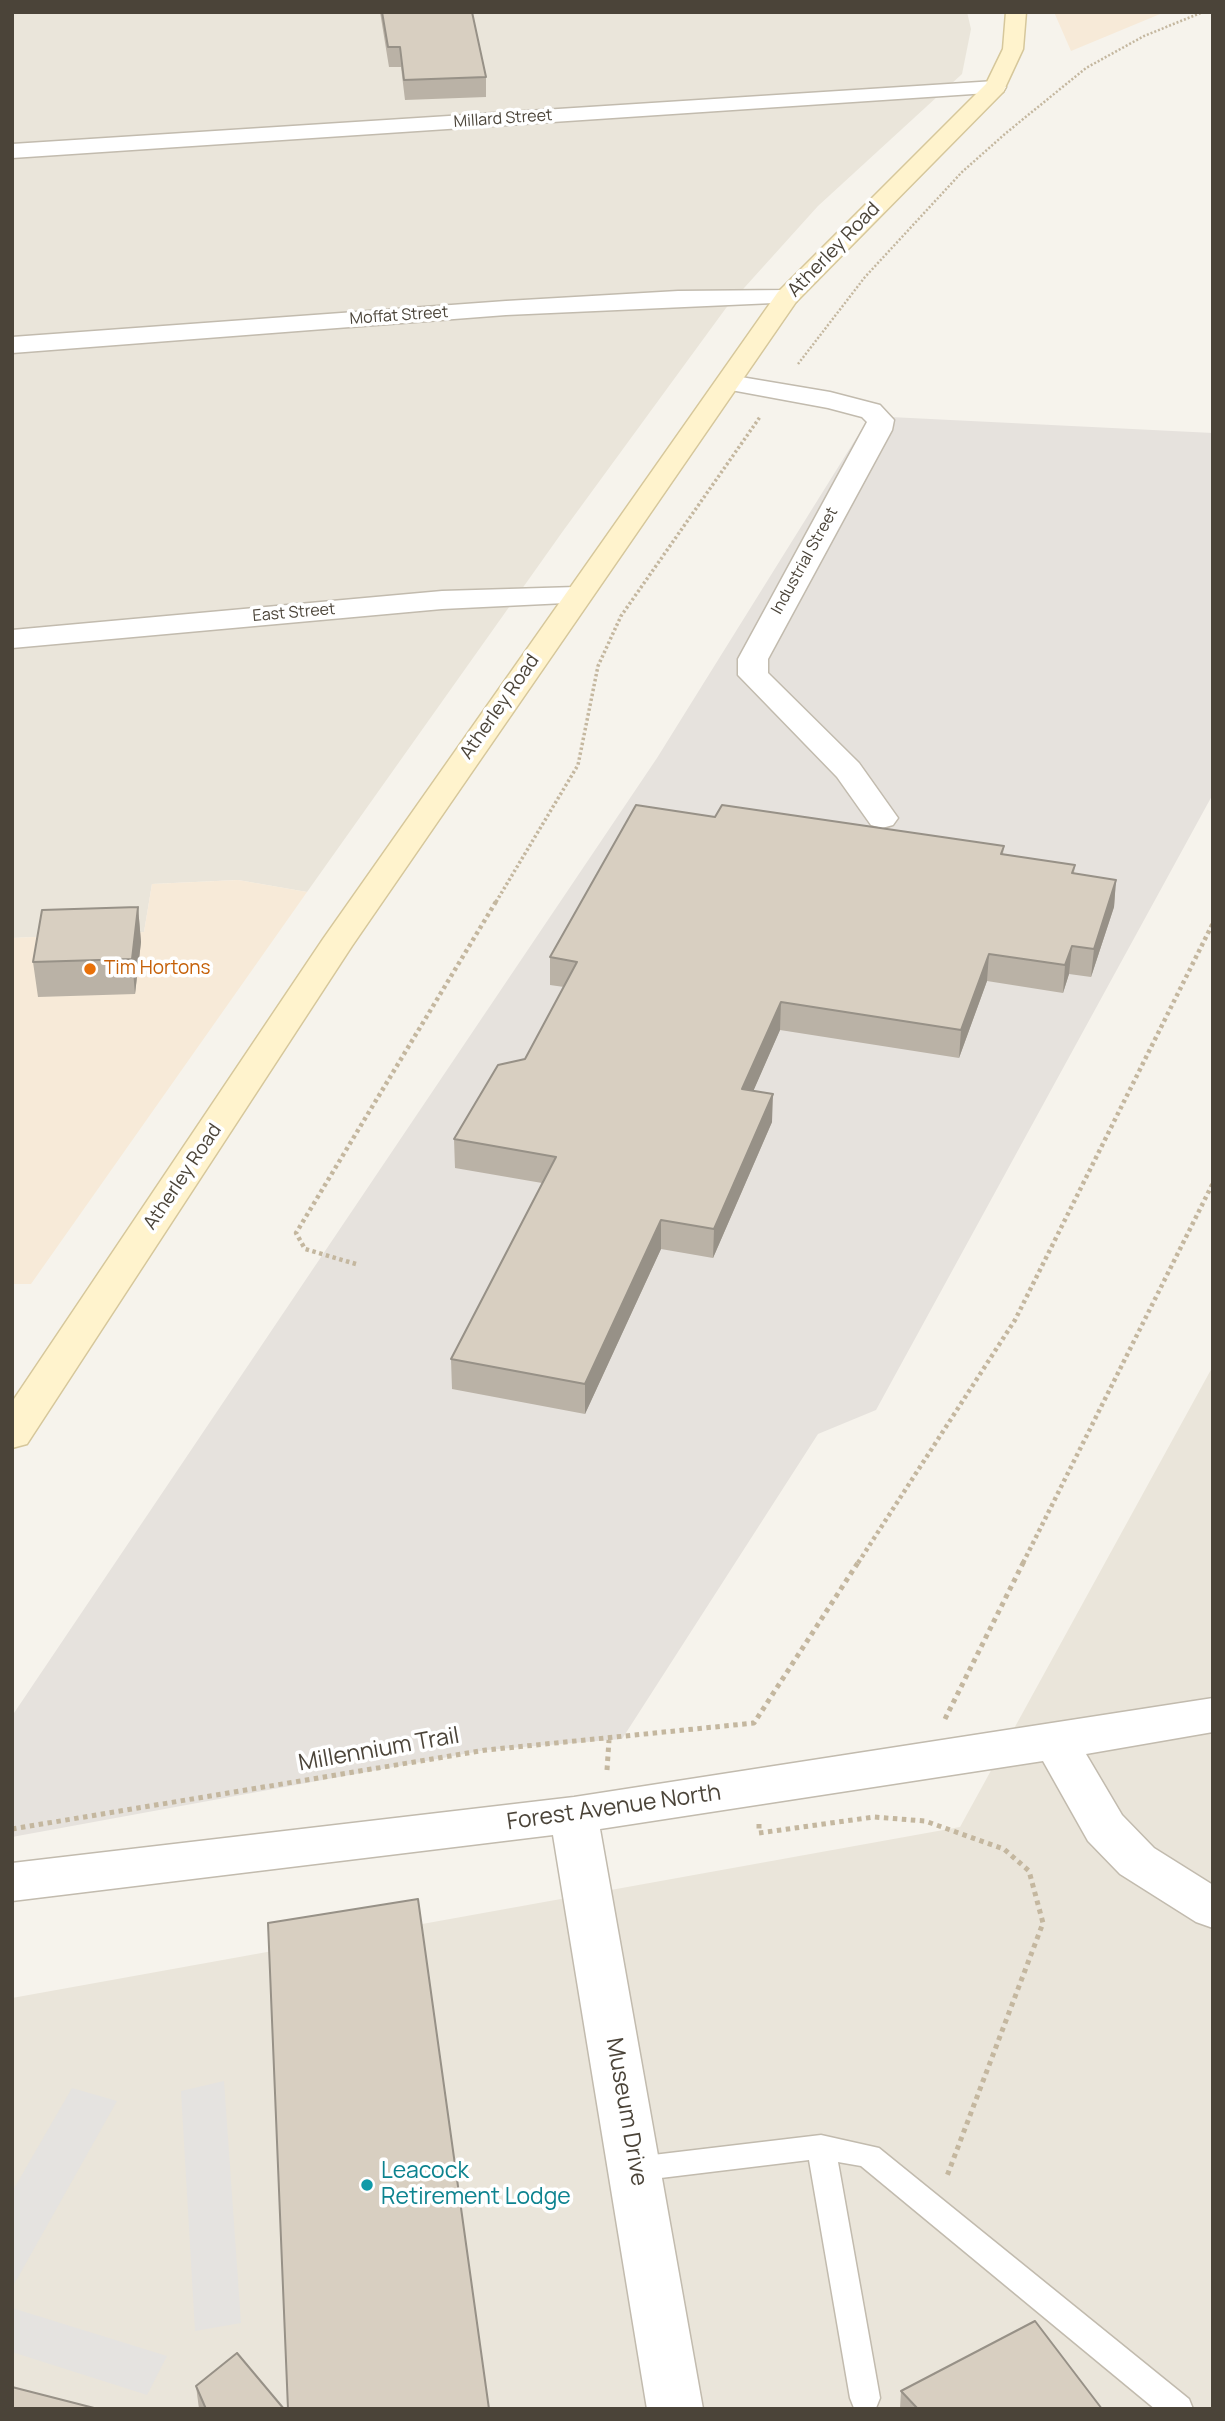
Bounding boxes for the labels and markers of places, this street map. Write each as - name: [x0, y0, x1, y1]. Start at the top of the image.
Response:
- place label: Tim Hortons: [104, 958, 211, 980]
- marker: Tim Hortons: [82, 961, 98, 977]
- place label: Leacock Retirement Lodge: [381, 2158, 571, 2212]
- marker: Leacock Retirement Lodge: [359, 2177, 375, 2193]

